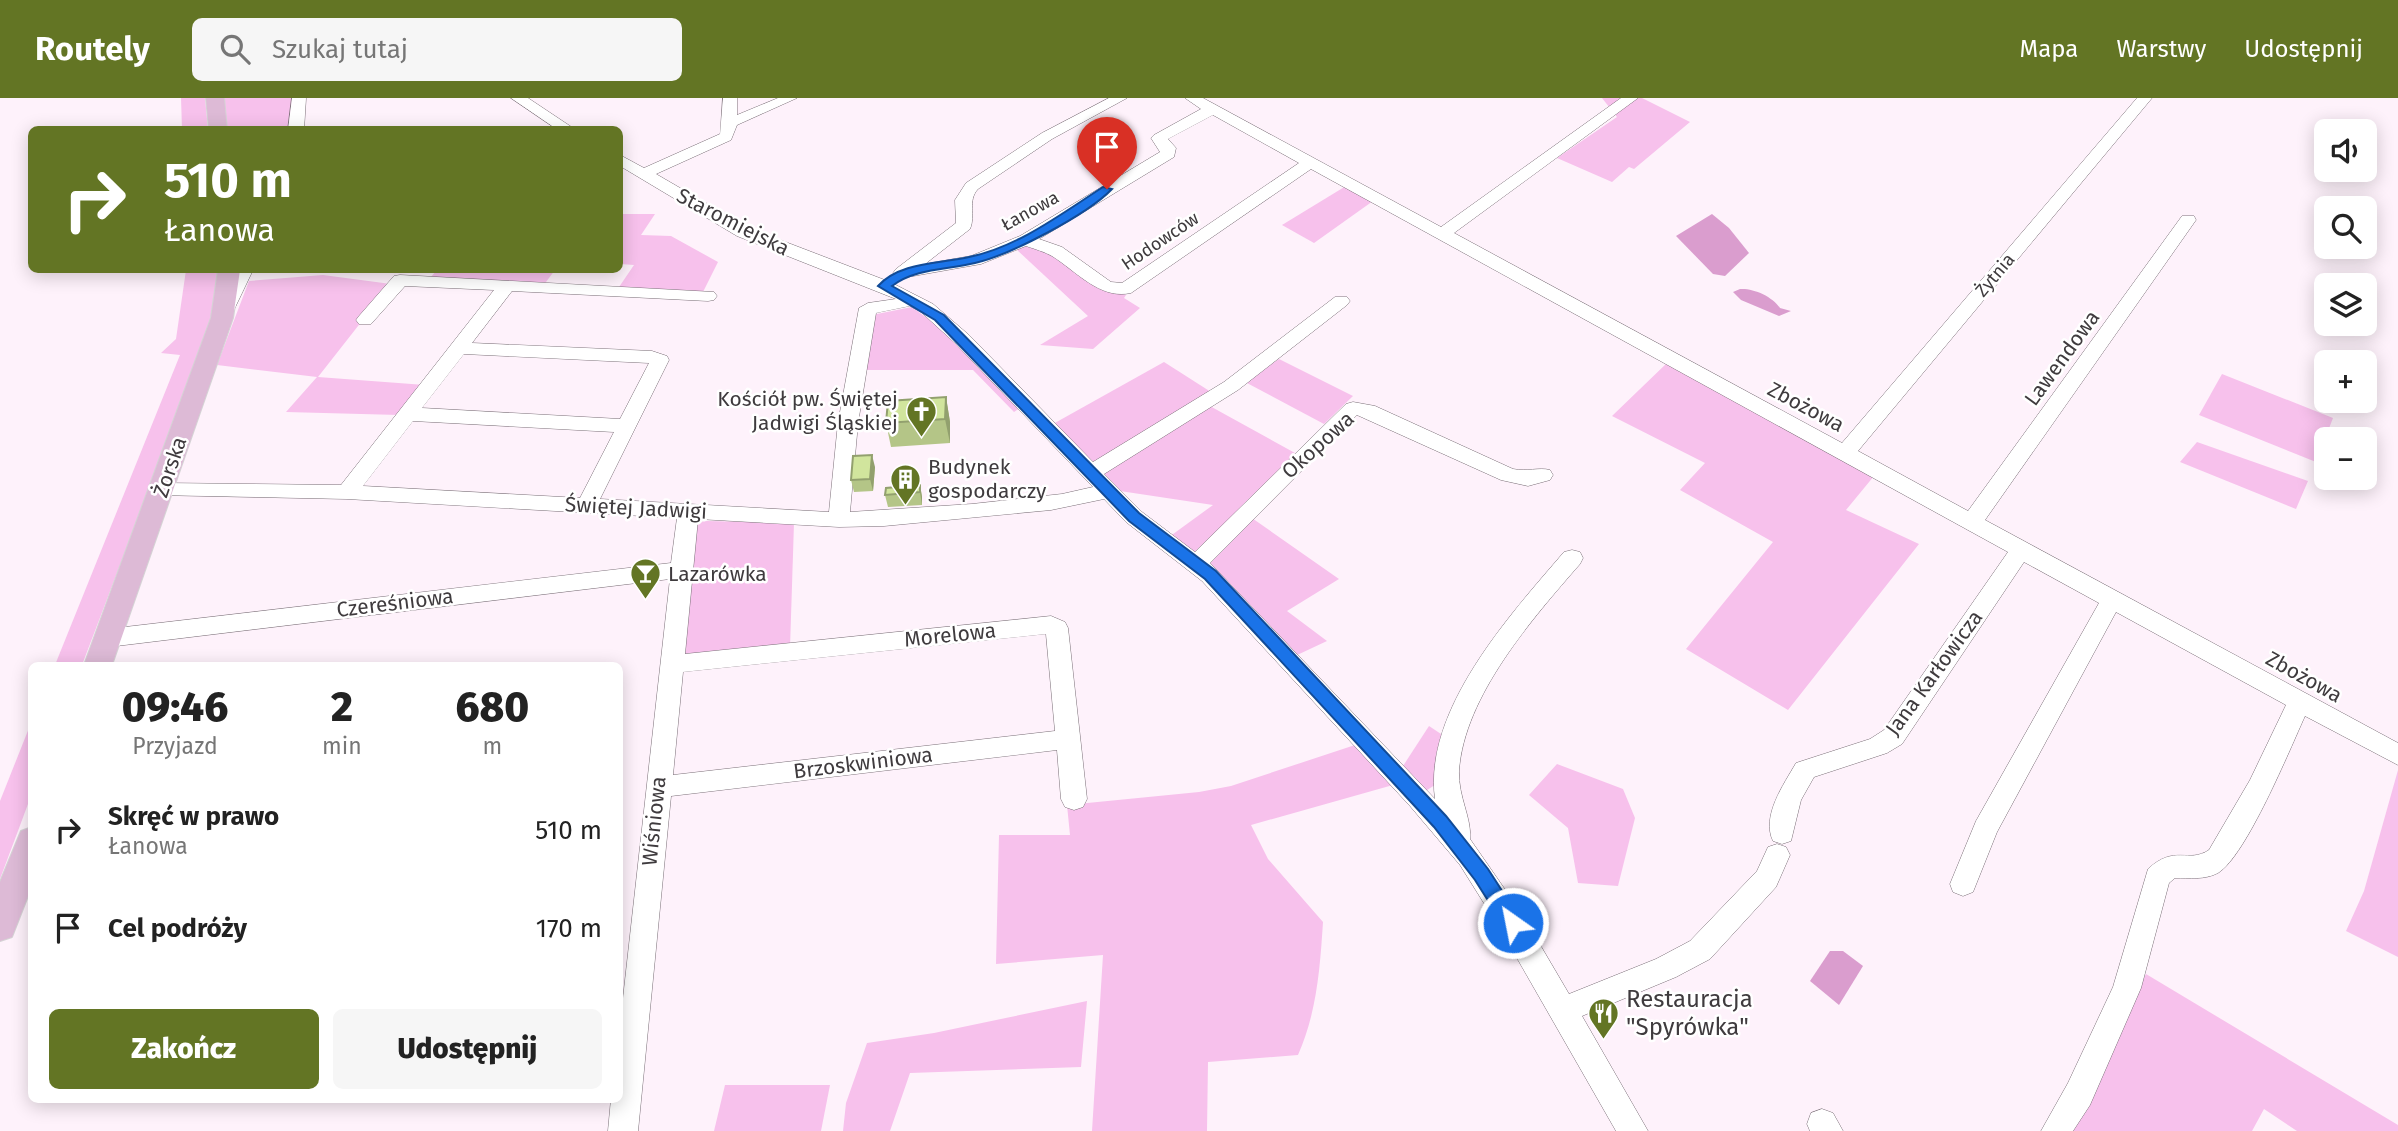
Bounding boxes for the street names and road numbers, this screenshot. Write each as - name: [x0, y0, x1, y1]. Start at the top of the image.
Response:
- street label: Staromiejska: [672, 183, 794, 261]
- street label: Łanowa: [997, 186, 1063, 236]
- street label: Hodowców: [1117, 207, 1203, 275]
- street label: Żytnia: [1971, 249, 2019, 301]
- street label: Lawendowa: [2019, 305, 2105, 411]
- street label: Zbożowa: [1763, 376, 1849, 438]
- street label: Okopowa: [1276, 406, 1360, 484]
- street label: Żorska: [148, 433, 192, 501]
- street label: Świętej Jadwigi: [564, 491, 708, 525]
- street label: Czereśniowa: [335, 583, 455, 623]
- street label: Jana Karłowicza: [1880, 605, 1988, 741]
- street label: Morelowa: [903, 617, 997, 653]
- street label: Zbożowa: [2261, 645, 2347, 709]
- street label: Brzoskwiniowa: [792, 742, 934, 784]
- street label: Wiśniowa: [636, 775, 672, 867]

